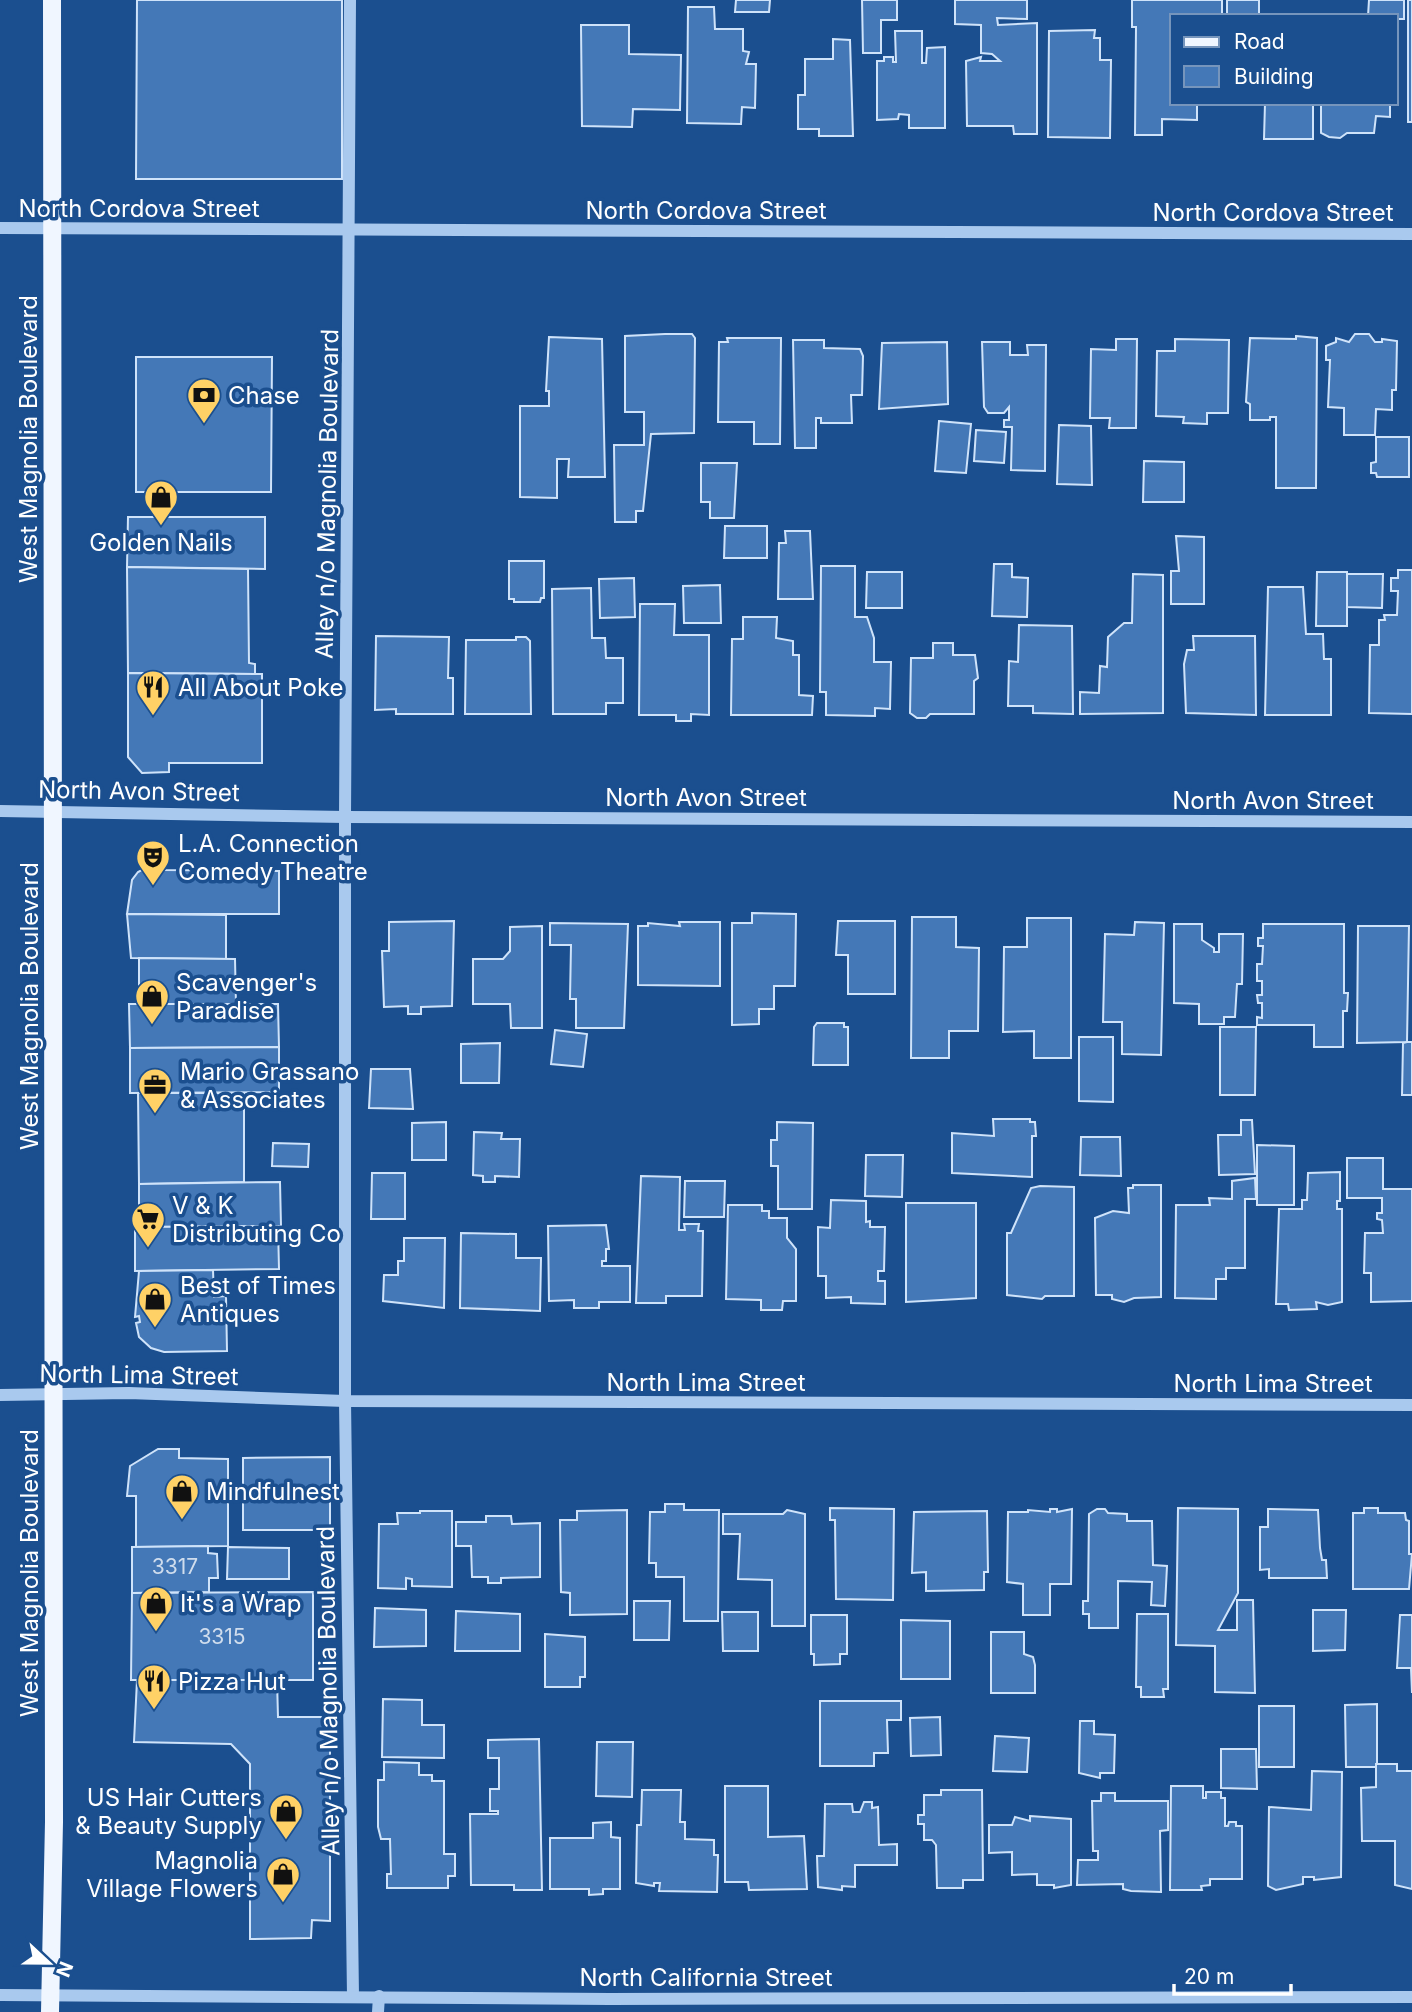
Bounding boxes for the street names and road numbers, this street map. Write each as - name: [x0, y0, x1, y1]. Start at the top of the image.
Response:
- street label: North Cordova Street: [18, 194, 260, 223]
- street label: North Cordova Street: [585, 196, 827, 225]
- street label: North Cordova Street: [1152, 198, 1394, 227]
- street label: West Magnolia Boulevard: [14, 295, 43, 583]
- street label: Alley n/o Magnolia Boulevard: [310, 329, 344, 659]
- street label: North Avon Street: [38, 775, 240, 807]
- street label: North Avon Street: [605, 783, 807, 812]
- street label: North Avon Street: [1172, 786, 1374, 815]
- street label: West Magnolia Boulevard: [15, 862, 44, 1150]
- street label: North Lima Street: [39, 1359, 239, 1391]
- street label: North Lima Street: [606, 1368, 806, 1397]
- street label: North Lima Street: [1173, 1369, 1373, 1398]
- street label: West Magnolia Boulevard: [15, 1429, 44, 1717]
- street label: Alley n/o Magnolia Boulevard: [311, 1526, 345, 1856]
- street label: North California Street: [579, 1963, 833, 1992]

